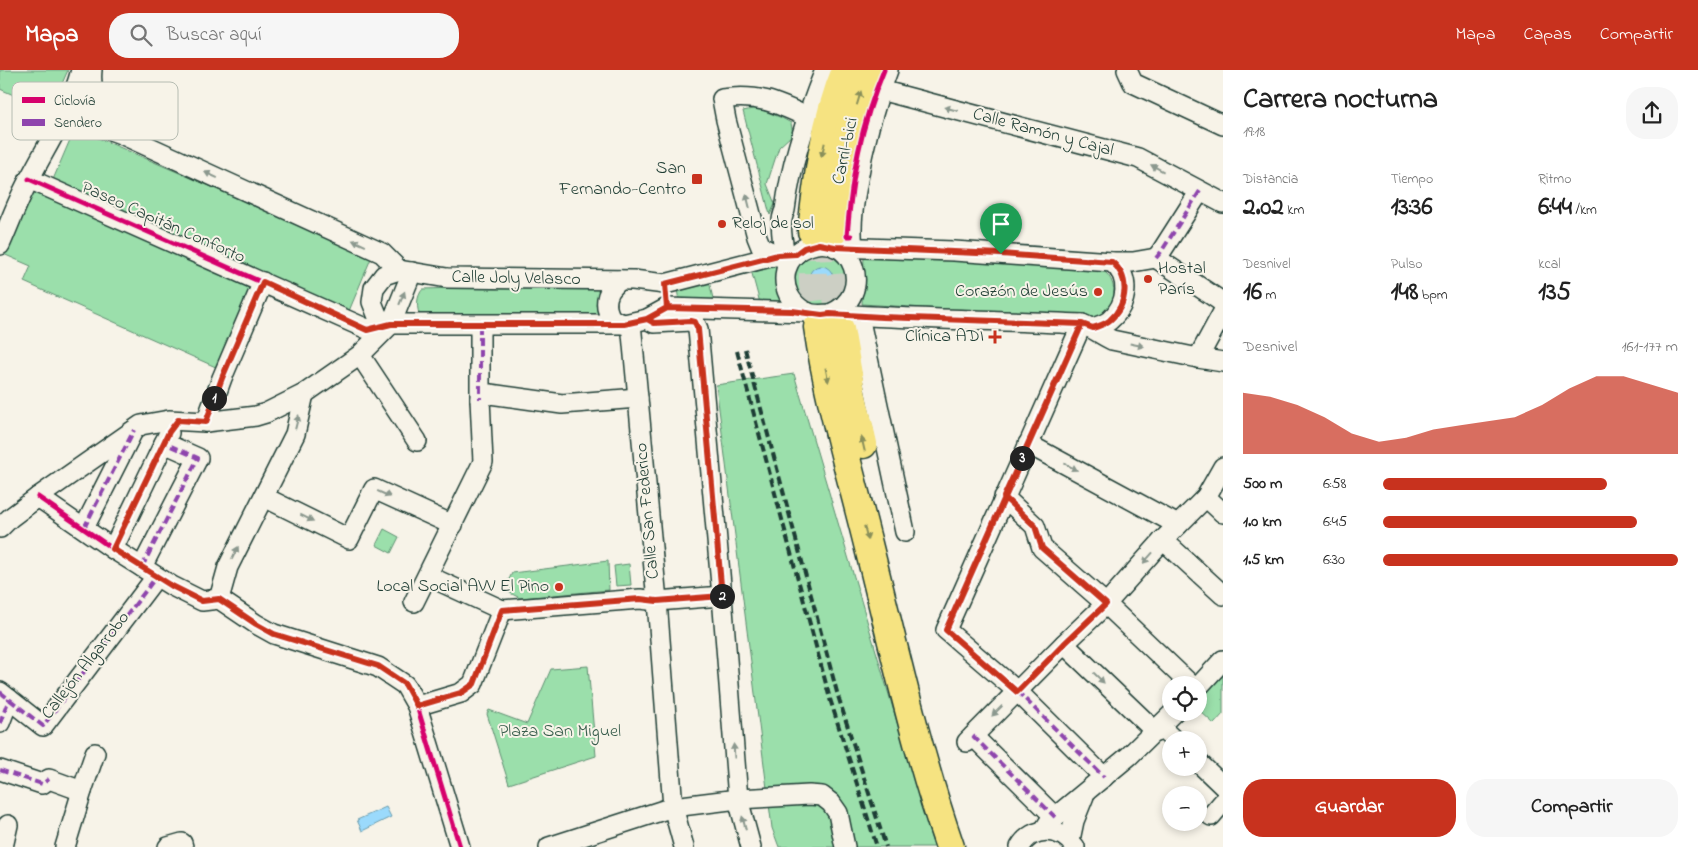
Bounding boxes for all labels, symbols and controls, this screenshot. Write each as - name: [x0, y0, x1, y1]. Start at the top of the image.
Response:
- search box: [109, 13, 459, 58]
- text: Mapa: [25, 18, 79, 53]
- icon: search: [127, 21, 155, 49]
- text: Buscar aquí: [167, 22, 262, 49]
- text: Mapa: [1455, 22, 1496, 48]
- text: Capas: [1524, 22, 1572, 48]
- text: Compartir: [1600, 22, 1673, 48]
- text: Carrera nocturna: [1243, 80, 1438, 121]
- legend: [12, 82, 178, 140]
- button: share: [1626, 87, 1678, 139]
- text: Ciclovía: [54, 91, 96, 112]
- one-way arrow: [855, 91, 863, 106]
- street label: Calle Ramón y Cajal: [970, 102, 1116, 164]
- one-way arrow: [944, 105, 959, 113]
- text: Sendero: [54, 113, 102, 134]
- street label: Carril-bici: [826, 115, 866, 187]
- text: 19:18: [1243, 120, 1265, 144]
- one-way arrow: [819, 143, 827, 159]
- place label: San Fernando-Centro: [558, 156, 686, 203]
- one-way arrow: [1150, 164, 1165, 172]
- text: Distancia: [1243, 169, 1298, 190]
- text: Tiempo: [1391, 169, 1433, 190]
- text: Ritmo: [1538, 169, 1571, 190]
- one-way arrow: [204, 171, 219, 180]
- marker: San Fernando-Centro: [690, 172, 704, 186]
- street label: Paseo Capitán Conforto: [77, 175, 249, 271]
- text: 2.02: [1243, 190, 1284, 226]
- text: 13:36: [1391, 190, 1432, 226]
- text: 6:44: [1538, 190, 1572, 226]
- one-way arrow: [744, 193, 752, 209]
- text: km: [1284, 200, 1304, 221]
- text: /km: [1572, 200, 1597, 221]
- pin: [980, 203, 1022, 254]
- icon: arrive: [987, 210, 1015, 238]
- place label: Reloj de sol: [732, 211, 814, 237]
- marker: Reloj de sol: [716, 218, 728, 230]
- one-way arrow: [352, 238, 367, 247]
- text: Desnivel: [1243, 254, 1291, 275]
- text: Pulso: [1391, 254, 1423, 275]
- text: kcal: [1538, 254, 1561, 275]
- place label: Hostal París: [1158, 256, 1206, 303]
- street label: Calle Joly Velasco: [451, 265, 581, 293]
- marker: Hostal París: [1142, 273, 1154, 285]
- text: 16: [1243, 275, 1262, 311]
- text: 148: [1391, 275, 1418, 311]
- text: 135: [1538, 275, 1571, 311]
- place label: Corazón de Jesús: [955, 279, 1088, 305]
- text: m: [1262, 285, 1276, 306]
- text: bpm: [1418, 285, 1448, 306]
- marker: Corazón de Jesús: [1092, 286, 1104, 298]
- one-way arrow: [398, 291, 406, 305]
- place label: Clínica ADI: [905, 324, 984, 350]
- marker: Clínica ADI: [988, 330, 1002, 344]
- text: Desnivel: [1243, 335, 1297, 359]
- text: 161–177 m: [1621, 335, 1678, 359]
- one-way arrow: [1130, 342, 1146, 350]
- one-way arrow: [823, 367, 831, 383]
- pin: 1: [202, 386, 226, 410]
- text: 1: [212, 388, 217, 409]
- one-way arrow: [294, 415, 302, 430]
- one-way arrow: [859, 437, 867, 452]
- street label: Calle San Federico: [629, 442, 667, 580]
- pin: 3: [1010, 446, 1034, 470]
- text: 3: [1020, 448, 1025, 469]
- one-way arrow: [1065, 463, 1078, 472]
- text: 500 m: [1243, 472, 1282, 496]
- text: 6:58: [1323, 472, 1347, 496]
- one-way arrow: [377, 491, 391, 499]
- text: 1.0 km: [1243, 510, 1282, 534]
- text: 6:45: [1323, 510, 1347, 534]
- one-way arrow: [299, 514, 314, 522]
- one-way arrow: [862, 525, 870, 540]
- one-way arrow: [231, 546, 239, 561]
- text: 1.5 km: [1243, 548, 1284, 572]
- text: 6:30: [1323, 548, 1345, 572]
- one-way arrow: [1142, 551, 1153, 564]
- place label: Local Social AVV El Pino: [377, 574, 549, 600]
- marker: Local Social AVV El Pino: [553, 581, 565, 593]
- pin: 2: [710, 584, 734, 608]
- text: 2: [719, 586, 726, 607]
- street label: Callejón Algarrobo: [35, 606, 137, 726]
- one-way arrow: [1093, 672, 1105, 684]
- map controls: [1162, 676, 1207, 831]
- button: locate: [1162, 676, 1207, 721]
- one-way arrow: [991, 705, 1003, 717]
- park label: Plaza San Miguel: [499, 719, 621, 746]
- button: +: [1162, 731, 1207, 776]
- one-way arrow: [730, 742, 738, 758]
- button: Guardar: [1243, 779, 1456, 837]
- button: Compartir: [1466, 779, 1678, 837]
- button: −: [1162, 786, 1207, 831]
- one-way arrow: [740, 816, 748, 831]

